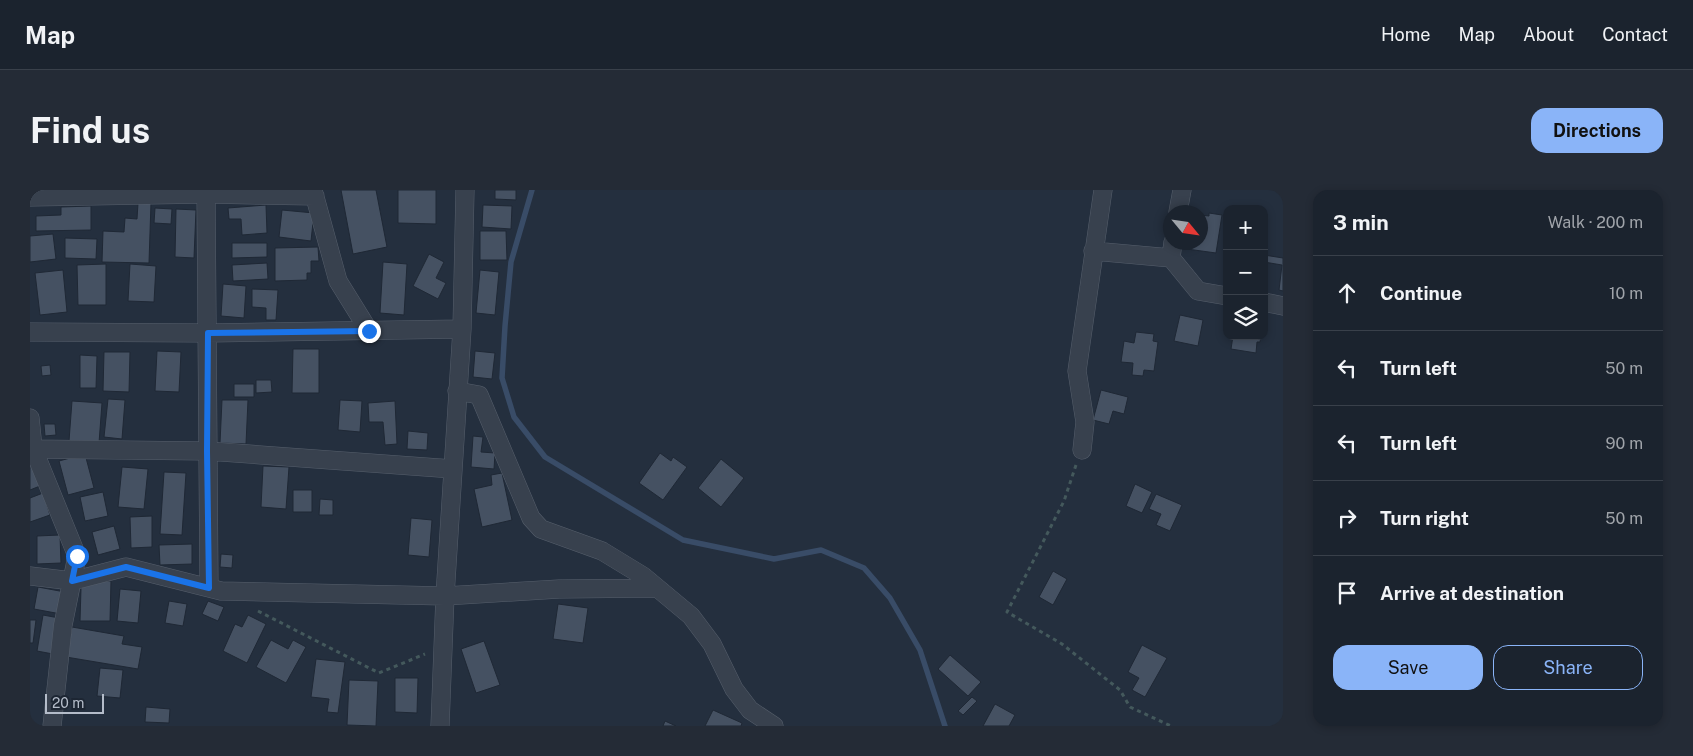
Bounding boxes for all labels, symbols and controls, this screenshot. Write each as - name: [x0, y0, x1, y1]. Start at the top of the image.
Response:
- text: Map: [25, 21, 75, 49]
- text: Home: [1381, 24, 1431, 45]
- text: Map: [1459, 24, 1495, 45]
- text: About: [1523, 24, 1574, 45]
- text: Contact: [1602, 24, 1668, 45]
- button: Directions: [1531, 108, 1663, 153]
- text: Find us: [30, 110, 150, 151]
- north arrow: [1163, 205, 1208, 250]
- map controls: [1223, 205, 1268, 340]
- button: +: [1223, 205, 1268, 250]
- text: 3 min: [1333, 210, 1389, 235]
- text: Walk · 200 m: [1548, 213, 1643, 232]
- button: −: [1223, 250, 1268, 295]
- icon: ahead: [1333, 279, 1361, 307]
- text: Continue: [1380, 282, 1462, 304]
- text: 10 m: [1609, 284, 1643, 303]
- button: layers: [1223, 295, 1268, 340]
- route end: [358, 320, 381, 343]
- icon: left: [1333, 354, 1361, 382]
- text: Turn left: [1380, 357, 1457, 379]
- text: 50 m: [1605, 359, 1643, 378]
- icon: left: [1333, 429, 1361, 457]
- text: Turn left: [1380, 432, 1457, 454]
- text: 90 m: [1606, 434, 1643, 453]
- icon: right: [1333, 504, 1361, 532]
- text: Turn right: [1380, 507, 1469, 529]
- text: 50 m: [1605, 509, 1643, 528]
- route start: [66, 545, 89, 568]
- icon: arrive: [1333, 579, 1361, 607]
- text: Arrive at destination: [1380, 582, 1564, 604]
- button: Save: [1333, 645, 1483, 690]
- button: Share: [1493, 645, 1643, 690]
- scale bar: [45, 691, 104, 714]
- text: 20 m: [52, 695, 84, 711]

